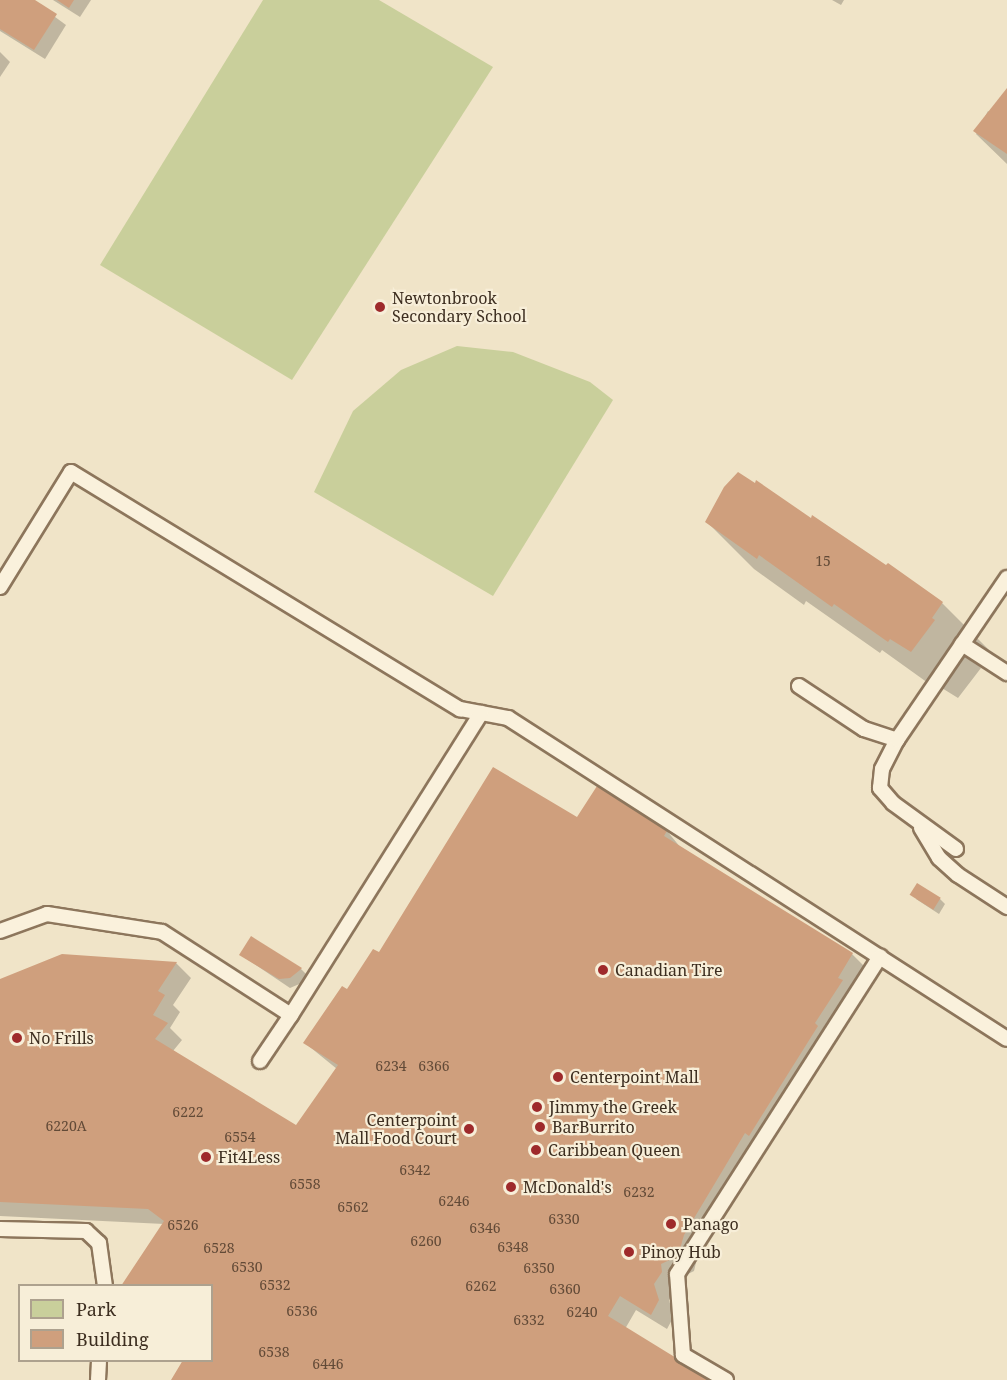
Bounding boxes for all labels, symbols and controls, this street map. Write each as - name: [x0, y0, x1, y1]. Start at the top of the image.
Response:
- place label: Newtonbrook Secondary School: [392, 288, 526, 326]
- marker: Newtonbrook Secondary School: [373, 300, 387, 314]
- house number: 15: [815, 553, 831, 569]
- place label: Canadian Tire: [615, 960, 723, 980]
- marker: Canadian Tire: [596, 963, 610, 977]
- place label: No Frills: [29, 1028, 94, 1048]
- marker: No Frills: [10, 1031, 24, 1045]
- house number: 6234: [375, 1058, 407, 1074]
- house number: 6366: [418, 1058, 450, 1074]
- place label: Centerpoint Mall: [570, 1067, 699, 1087]
- marker: Centerpoint Mall: [551, 1070, 565, 1084]
- place label: Jimmy the Greek: [549, 1097, 677, 1117]
- marker: Jimmy the Greek: [530, 1100, 544, 1114]
- house number: 6222: [172, 1104, 204, 1120]
- place label: Centerpoint Mall Food Court: [335, 1110, 457, 1148]
- place label: BarBurrito: [552, 1117, 635, 1137]
- house number: 6220A: [45, 1118, 87, 1134]
- marker: BarBurrito: [533, 1120, 547, 1134]
- marker: Centerpoint Mall Food Court: [462, 1122, 476, 1136]
- house number: 6554: [224, 1129, 256, 1145]
- place label: Caribbean Queen: [548, 1140, 681, 1160]
- marker: Caribbean Queen: [529, 1143, 543, 1157]
- place label: Fit4Less: [218, 1147, 280, 1167]
- marker: Fit4Less: [199, 1150, 213, 1164]
- house number: 6342: [399, 1162, 431, 1178]
- house number: 6558: [289, 1176, 321, 1192]
- place label: McDonald's: [523, 1177, 612, 1197]
- marker: McDonald's: [504, 1180, 518, 1194]
- house number: 6232: [623, 1184, 655, 1200]
- house number: 6246: [438, 1193, 470, 1209]
- house number: 6562: [337, 1199, 369, 1215]
- house number: 6330: [548, 1211, 580, 1227]
- place label: Panago: [683, 1214, 739, 1234]
- house number: 6526: [167, 1217, 199, 1233]
- marker: Panago: [664, 1217, 678, 1231]
- house number: 6346: [469, 1220, 501, 1236]
- house number: 6260: [410, 1233, 442, 1249]
- house number: 6348: [497, 1239, 529, 1255]
- house number: 6528: [203, 1240, 235, 1256]
- place label: Pinoy Hub: [641, 1242, 721, 1262]
- marker: Pinoy Hub: [622, 1245, 636, 1259]
- house number: 6530: [231, 1259, 263, 1275]
- house number: 6350: [523, 1260, 555, 1276]
- house number: 6532: [259, 1277, 291, 1293]
- house number: 6262: [465, 1278, 497, 1294]
- house number: 6360: [549, 1281, 581, 1297]
- legend: [18, 1284, 213, 1362]
- text: Park: [76, 1297, 116, 1321]
- house number: 6536: [286, 1303, 318, 1319]
- house number: 6240: [566, 1304, 598, 1320]
- house number: 6332: [513, 1312, 545, 1328]
- text: Building: [76, 1327, 149, 1351]
- house number: 6538: [258, 1344, 290, 1360]
- house number: 6446: [312, 1356, 344, 1372]

